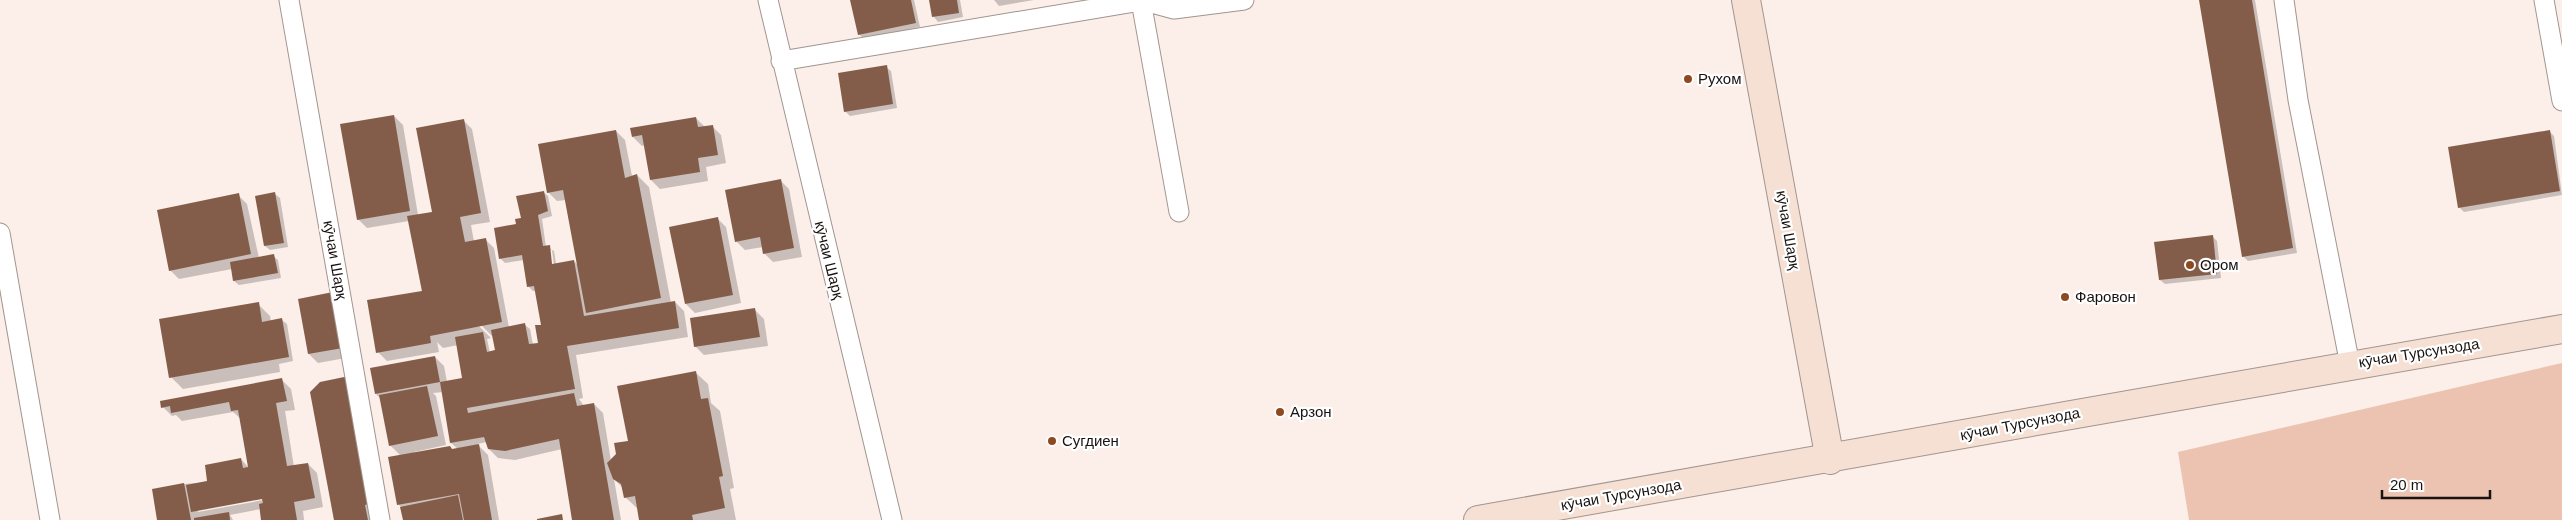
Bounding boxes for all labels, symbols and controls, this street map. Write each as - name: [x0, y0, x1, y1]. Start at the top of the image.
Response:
- place label: Рухом: [1698, 70, 1742, 87]
- marker: Рухом: [1682, 73, 1694, 85]
- street label: кӯчаи Шарқ: [1773, 189, 1804, 271]
- street label: кӯчаи Шарқ: [320, 219, 351, 301]
- street label: кӯчаи Шарқ: [812, 219, 847, 301]
- place label: Ором: [2200, 256, 2239, 273]
- marker: Ором: [2184, 259, 2196, 271]
- place label: Фаровон: [2075, 288, 2136, 305]
- marker: Фаровон: [2059, 291, 2071, 303]
- street label: кӯчаи Турсунзода: [2357, 334, 2481, 370]
- place label: Арзон: [1290, 403, 1332, 420]
- street label: кӯчаи Турсунзода: [1958, 403, 2082, 443]
- marker: Арзон: [1274, 406, 1286, 418]
- place label: Сугдиен: [1062, 432, 1119, 449]
- marker: Сугдиен: [1046, 435, 1058, 447]
- scale bar: [2382, 468, 2490, 500]
- street label: кӯчаи Турсунзода: [1559, 475, 1683, 513]
- text: 20 m: [2390, 476, 2423, 493]

